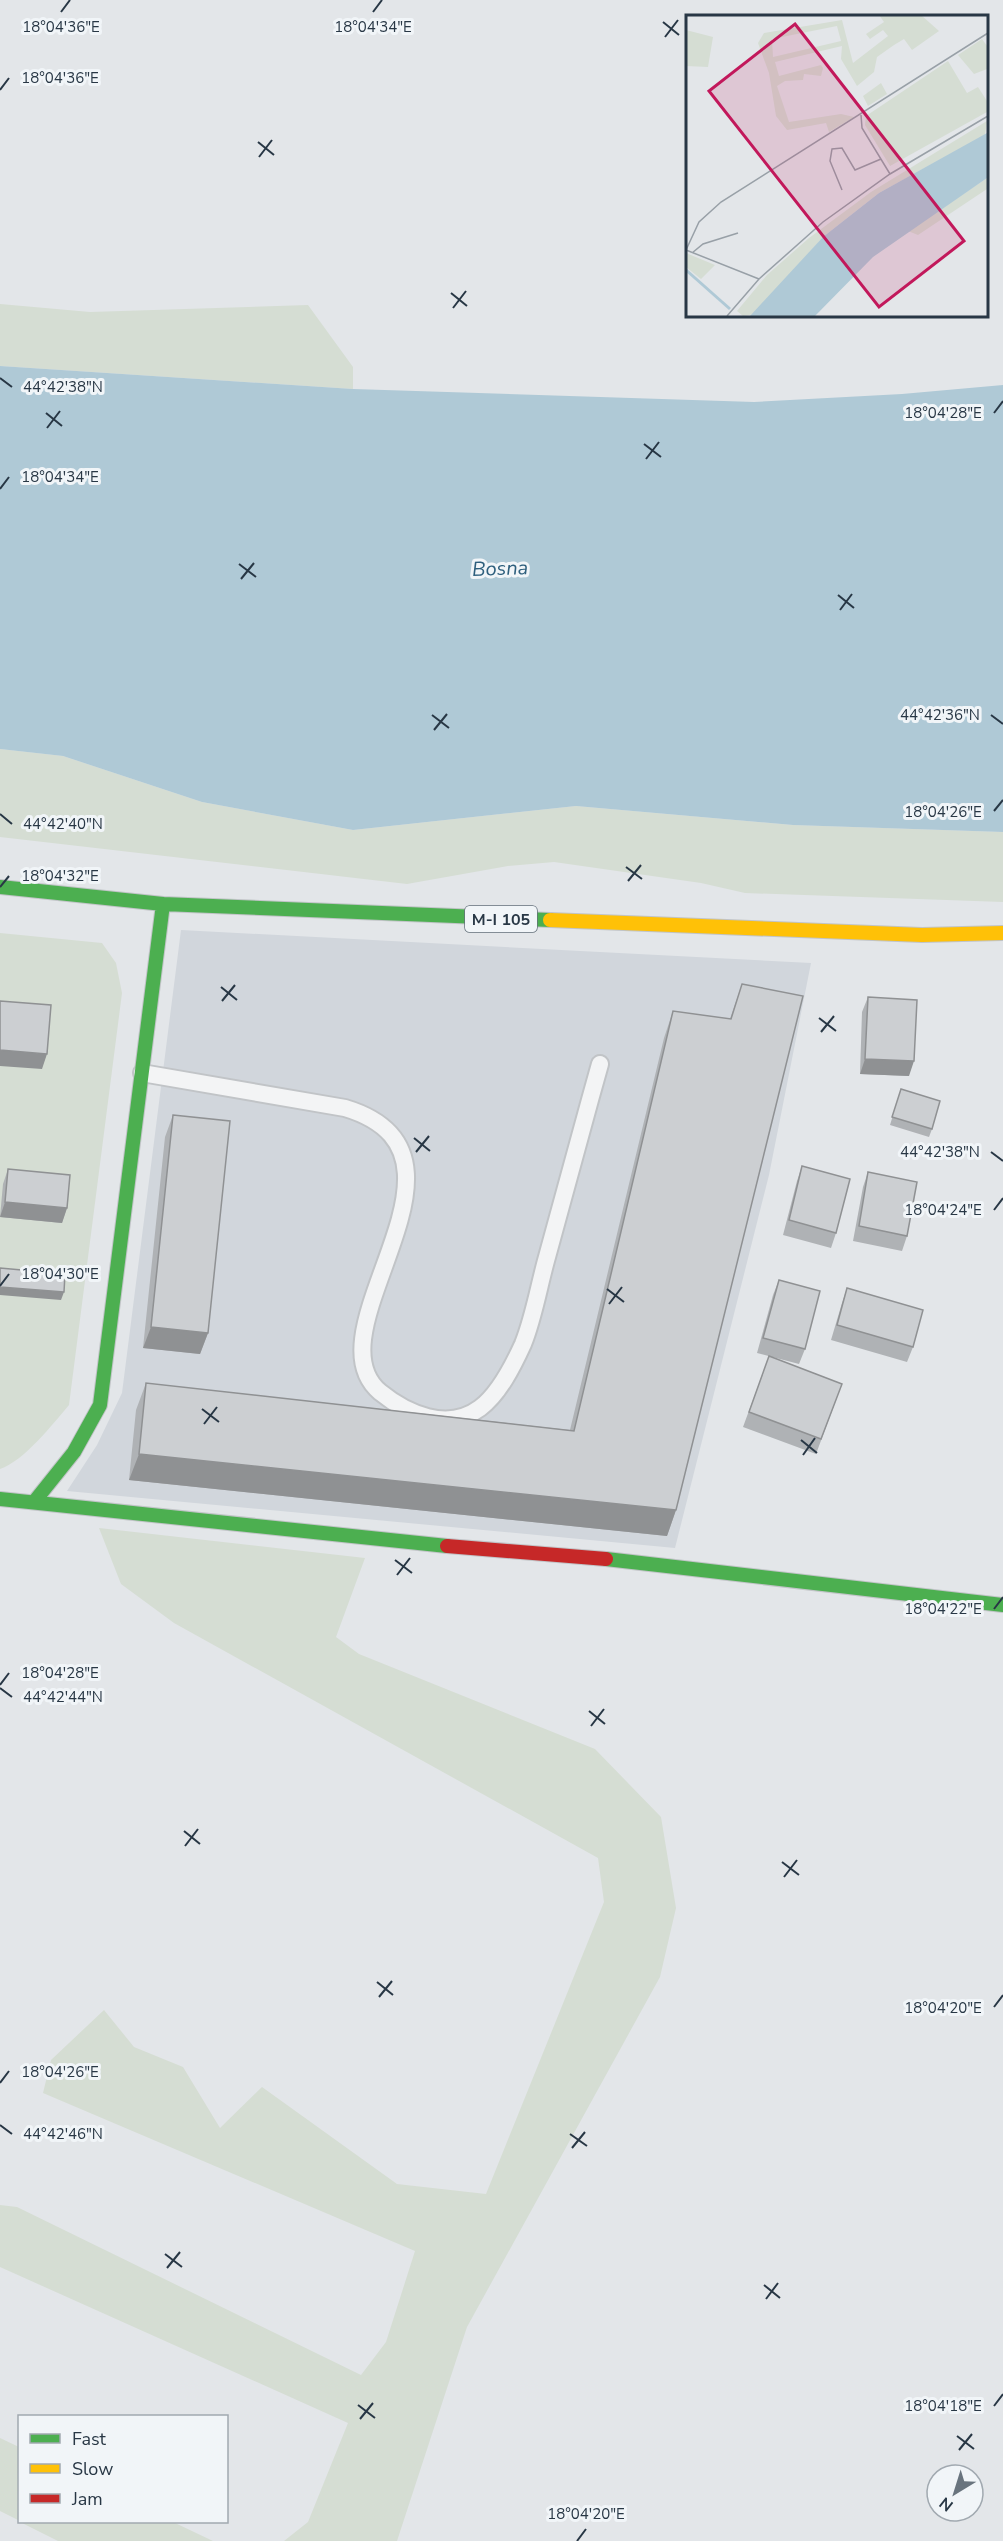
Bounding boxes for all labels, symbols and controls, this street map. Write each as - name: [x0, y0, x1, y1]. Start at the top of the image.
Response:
- inset map: [686, 15, 988, 316]
- text: 18°04'36"E: [22, 17, 100, 37]
- text: 18°04'34"E: [334, 17, 412, 37]
- text: 18°04'36"E: [21, 68, 99, 88]
- text: 44°42'38"N: [23, 377, 103, 397]
- text: 18°04'28"E: [904, 403, 982, 423]
- text: 18°04'34"E: [21, 467, 99, 487]
- water label: Bosna: [471, 554, 529, 583]
- text: 44°42'36"N: [900, 705, 980, 725]
- text: 18°04'26"E: [904, 802, 982, 822]
- text: 44°42'40"N: [23, 814, 103, 834]
- text: 18°04'32"E: [21, 866, 99, 886]
- road number: M-I 105: [465, 906, 537, 932]
- text: 44°42'38"N: [900, 1142, 980, 1162]
- text: 18°04'24"E: [904, 1200, 982, 1220]
- text: 18°04'30"E: [21, 1264, 99, 1284]
- text: 18°04'22"E: [904, 1599, 982, 1619]
- text: 18°04'28"E: [21, 1663, 99, 1683]
- text: 44°42'44"N: [23, 1687, 103, 1707]
- text: 18°04'20"E: [904, 1998, 982, 2018]
- text: 18°04'26"E: [21, 2062, 99, 2082]
- text: 44°42'46"N: [23, 2124, 103, 2144]
- text: 18°04'18"E: [904, 2396, 982, 2416]
- legend: [18, 2415, 228, 2523]
- text: Fast: [72, 2427, 107, 2451]
- text: Slow: [72, 2457, 113, 2481]
- north arrow: [925, 2463, 985, 2523]
- text: Jam: [71, 2487, 103, 2511]
- text: N: [935, 2492, 958, 2516]
- text: 18°04'20"E: [547, 2504, 625, 2524]

